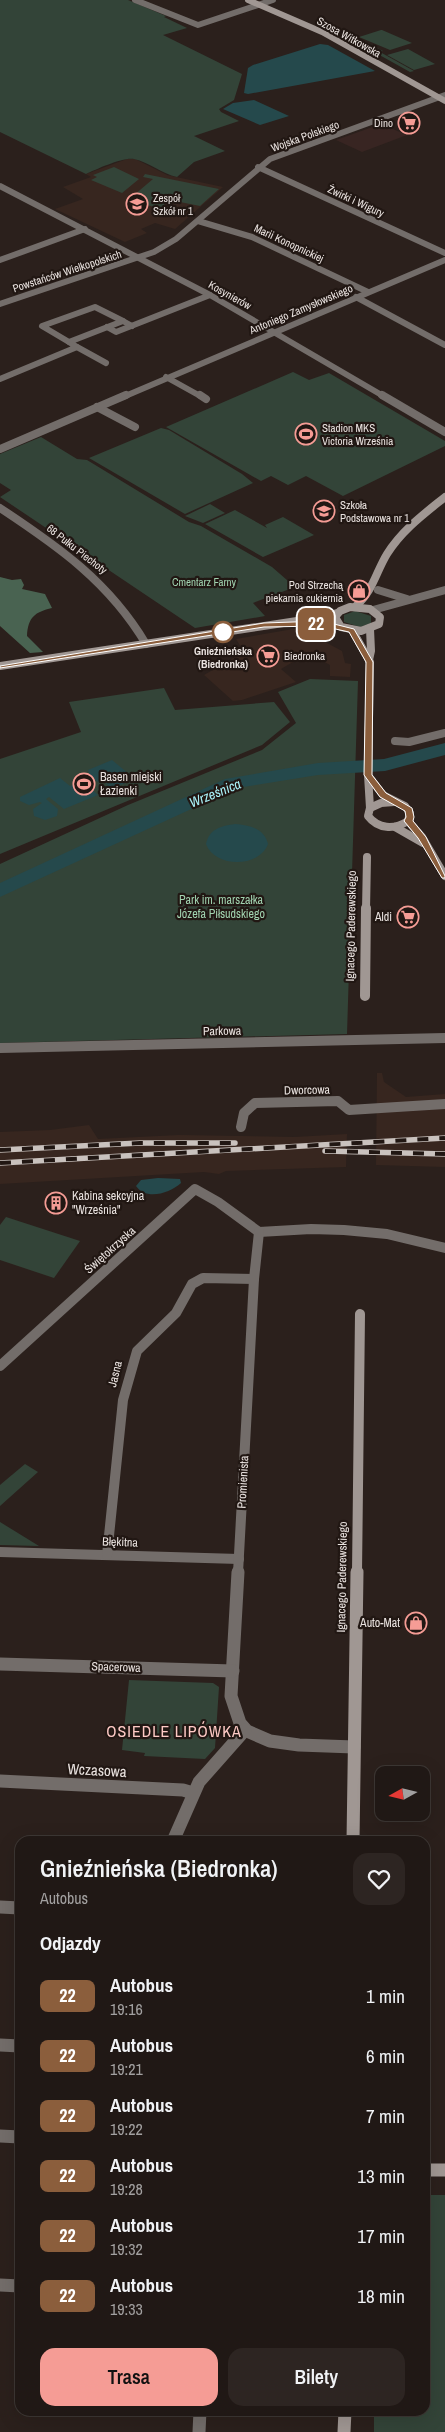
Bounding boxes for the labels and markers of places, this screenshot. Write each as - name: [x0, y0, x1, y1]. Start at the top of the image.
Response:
- supermarket icon: Dino: [397, 111, 421, 135]
- place label: Dino: [374, 116, 393, 130]
- place label: Zespół Szkół nr 1: [153, 191, 193, 218]
- school or university icon: Zespół Szkół nr 1: [125, 192, 149, 216]
- place label: Stadion MKS Victoria Września: [322, 421, 393, 448]
- sports icon: Stadion MKS Victoria Września: [294, 422, 318, 446]
- place label: Szkoła Podstawowa nr 1: [340, 498, 409, 525]
- school or university icon: Szkoła Podstawowa nr 1: [312, 499, 336, 523]
- place label: Pod Strzechą piekarnia cukiernia: [266, 578, 344, 605]
- shop icon: Pod Strzechą piekarnia cukiernia: [347, 579, 371, 603]
- marker: Gnieźnieńska (Biedronka): [212, 621, 234, 643]
- place label: Gnieźnieńska (Biedronka): [194, 644, 252, 671]
- supermarket icon: Biedronka: [256, 644, 280, 668]
- place label: Biedronka: [284, 649, 325, 663]
- place label: Basen miejski Łazienki: [100, 769, 162, 799]
- sports icon: Basen miejski Łazienki: [72, 772, 96, 796]
- supermarket icon: Aldi: [396, 905, 420, 929]
- place label: Aldi: [374, 909, 392, 925]
- place label: Kabina sekcyjna "Września": [72, 1188, 145, 1218]
- building icon: Kabina sekcyjna "Września": [44, 1191, 68, 1215]
- shop icon: Auto-Mat: [404, 1611, 428, 1635]
- place label: Auto-Mat: [359, 1615, 400, 1631]

